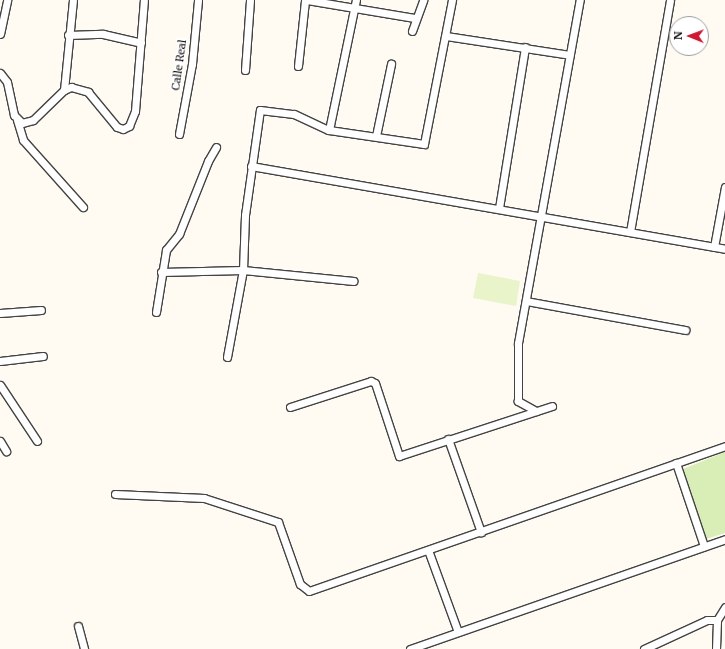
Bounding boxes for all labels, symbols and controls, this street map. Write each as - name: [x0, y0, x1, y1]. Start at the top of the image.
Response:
- north arrow: [669, 16, 709, 56]
- text: N: [671, 31, 685, 40]
- street label: Calle Real: [169, 39, 189, 91]

